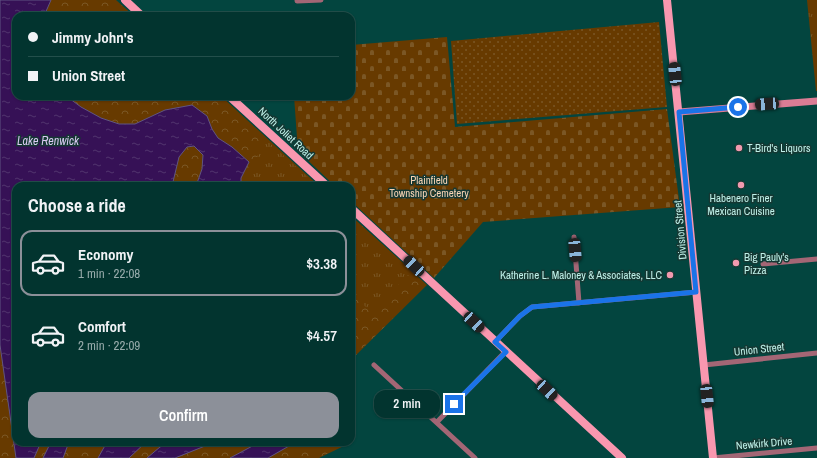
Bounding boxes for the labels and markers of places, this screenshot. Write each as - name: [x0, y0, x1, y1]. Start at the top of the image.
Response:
- place label: T-Bird's Liquors: [747, 141, 811, 155]
- marker: T-Bird's Liquors: [734, 143, 744, 153]
- marker: Habenero Finer Mexican Cuisine: [736, 180, 746, 190]
- place label: Habenero Finer Mexican Cuisine: [707, 191, 775, 218]
- place label: Big Pauly's Pizza: [744, 250, 789, 277]
- marker: Big Pauly's Pizza: [731, 258, 741, 268]
- place label: Katherine L. Maloney & Associates, LLC: [500, 268, 662, 282]
- marker: Katherine L. Maloney & Associates, LLC: [665, 270, 675, 280]

